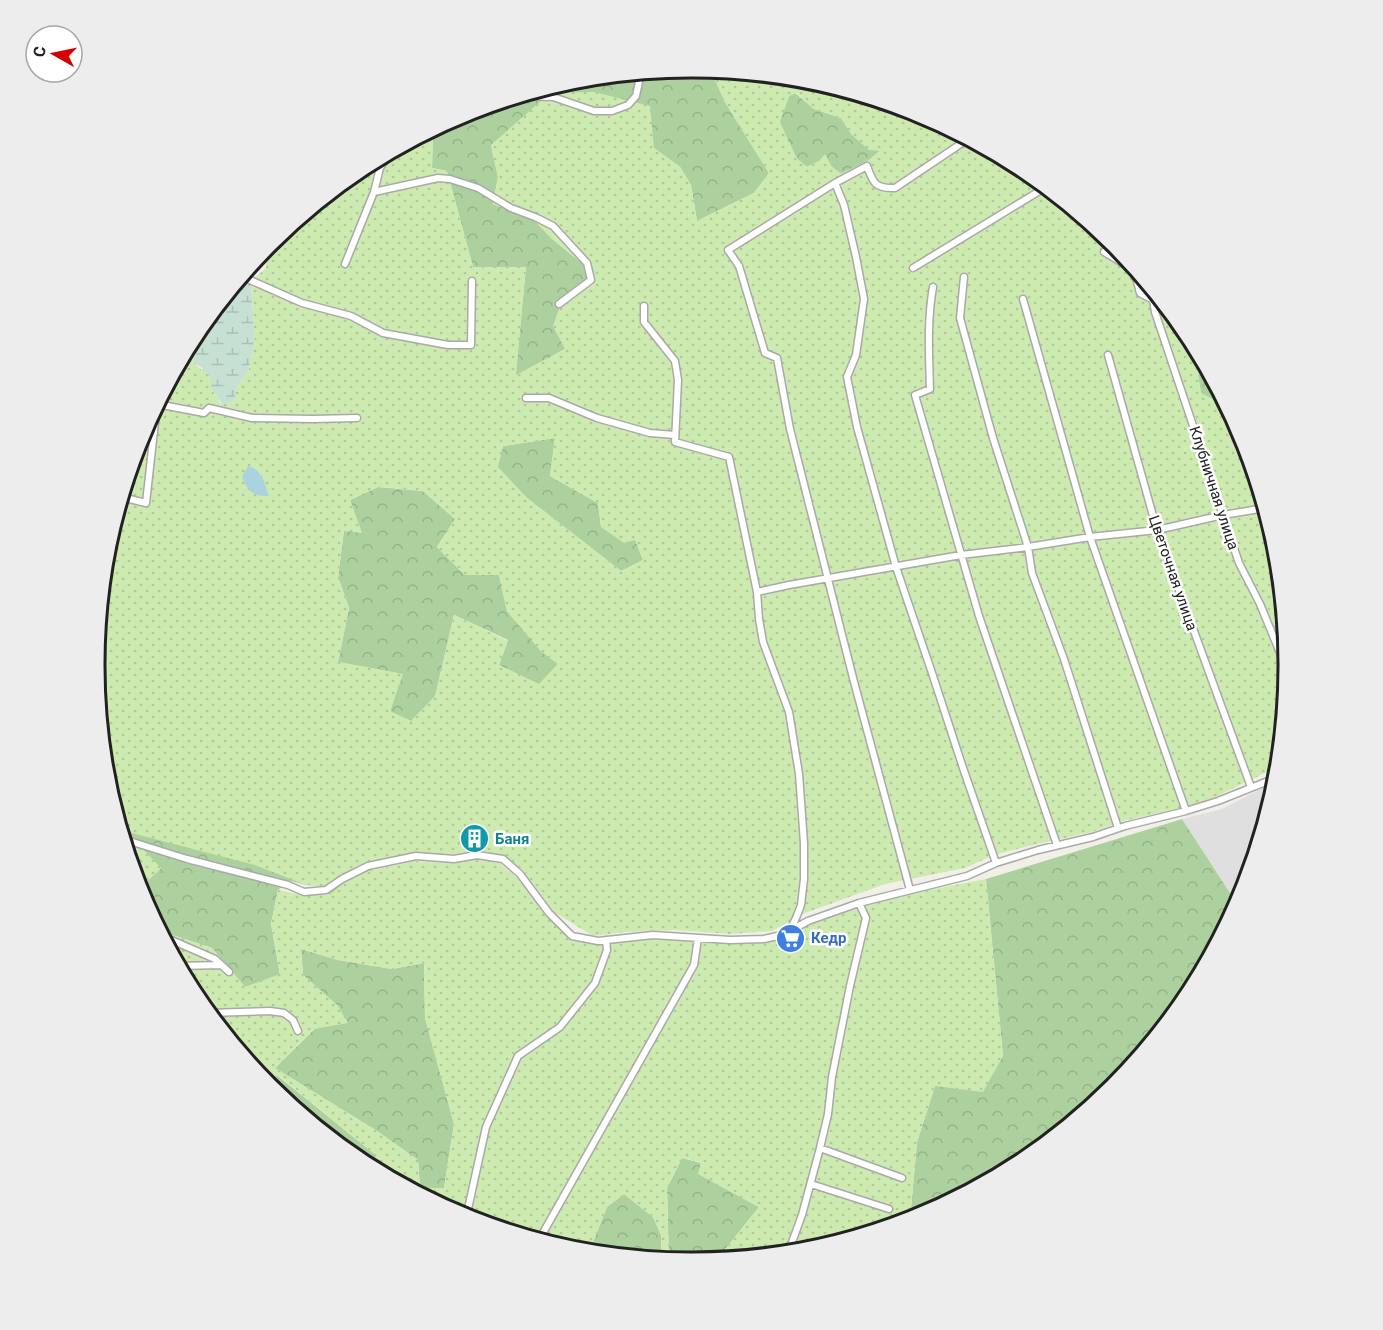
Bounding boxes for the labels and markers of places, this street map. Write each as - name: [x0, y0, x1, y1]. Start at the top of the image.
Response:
- building icon: Баня: [458, 823, 490, 855]
- place label: Баня: [495, 830, 529, 848]
- supermarket icon: Кедр: [774, 922, 806, 954]
- place label: Кедр: [811, 929, 846, 947]

